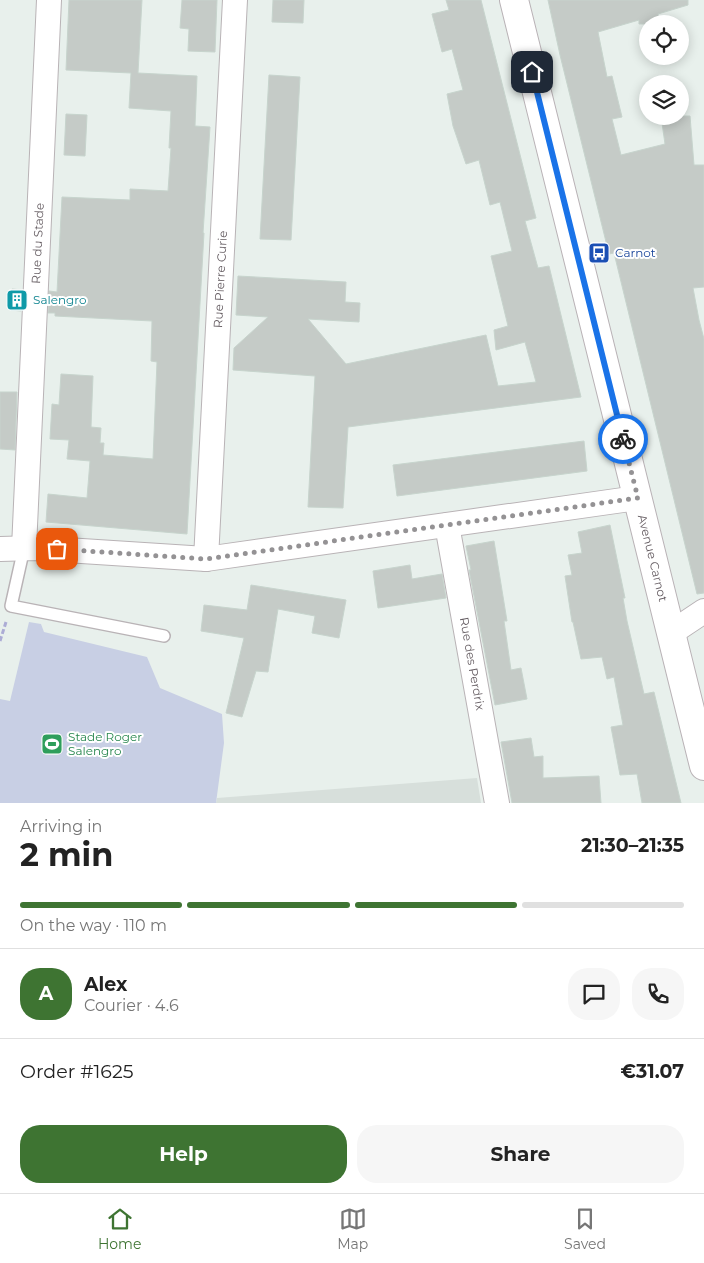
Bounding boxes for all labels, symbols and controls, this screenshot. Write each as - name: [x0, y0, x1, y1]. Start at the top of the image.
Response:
- map controls: [639, 15, 689, 125]
- button: locate: [639, 15, 689, 65]
- pin: [511, 51, 553, 93]
- icon: home: [518, 58, 546, 86]
- button: layers: [639, 75, 689, 125]
- street label: Rue du Stade: [28, 202, 47, 284]
- street label: Rue Pierre Curie: [210, 230, 230, 329]
- bus stop icon: Carnot: [587, 241, 611, 265]
- place label: Carnot: [615, 245, 656, 260]
- building icon: Salengro: [5, 288, 29, 312]
- place label: Salengro: [33, 292, 86, 307]
- courier: [598, 414, 648, 464]
- icon: bike: [609, 425, 637, 453]
- street label: Avenue Carnot: [635, 513, 671, 603]
- pin: [36, 528, 78, 570]
- icon: bag: [43, 535, 71, 563]
- street label: Rue des Perdrix: [457, 616, 488, 712]
- place label: Stade Roger Salengro: [68, 729, 142, 758]
- sports icon: Stade Roger Salengro: [40, 732, 64, 756]
- text: Arriving in: [20, 817, 102, 836]
- text: 21:30–21:35: [581, 834, 684, 857]
- text: 2 min: [20, 835, 113, 874]
- text: On the way · 110 m: [20, 916, 167, 935]
- button: chat: [568, 968, 620, 1020]
- button: phone: [632, 968, 684, 1020]
- text: Alex: [84, 973, 127, 996]
- text: A: [39, 982, 53, 1005]
- text: Courier · 4.6: [84, 996, 179, 1015]
- text: Order #1625: [20, 1060, 133, 1083]
- text: €31.07: [621, 1060, 684, 1083]
- button: Help: [20, 1125, 347, 1183]
- button: Share: [357, 1125, 684, 1183]
- tab: Home: [98, 1205, 141, 1253]
- tab: Map: [337, 1205, 368, 1253]
- tab: Saved: [564, 1205, 606, 1253]

